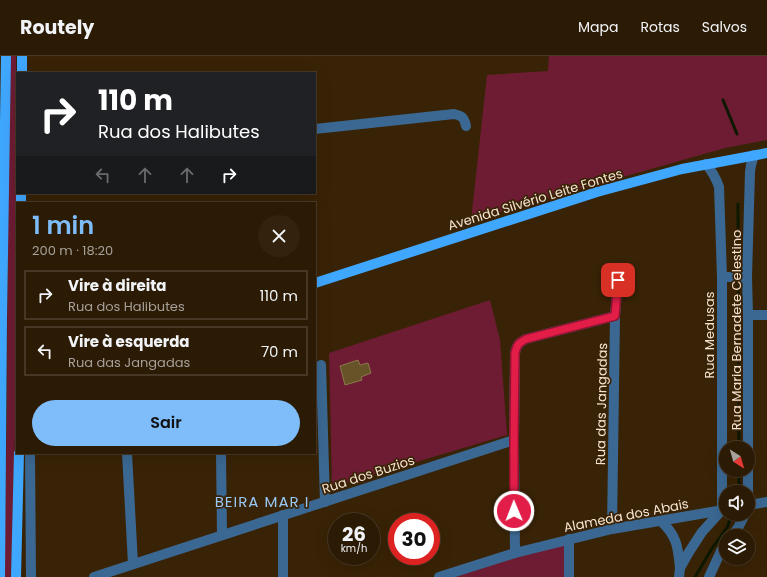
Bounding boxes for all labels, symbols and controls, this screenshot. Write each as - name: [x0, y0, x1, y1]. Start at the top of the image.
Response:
- text: Routely: [20, 14, 94, 41]
- text: Mapa: [578, 17, 618, 37]
- text: Rotas: [640, 17, 680, 37]
- text: Salvos: [702, 17, 747, 37]
- text: 110 m: [98, 81, 173, 120]
- icon: right: [32, 88, 84, 140]
- text: Rua dos Halibutes: [98, 119, 260, 144]
- icon: left: [92, 164, 114, 186]
- icon: ahead: [134, 164, 156, 186]
- icon: ahead: [176, 164, 198, 186]
- icon: right: [218, 164, 240, 186]
- street label: Avenida Silvério Leite Fontes: [445, 164, 625, 235]
- text: 1 min: [32, 209, 94, 242]
- button: close: [258, 215, 300, 257]
- street label: Rua Maria Bernadete Celestino: [727, 230, 746, 430]
- text: 200 m · 18:20: [32, 241, 113, 260]
- pin: [601, 263, 635, 297]
- icon: arrive: [607, 269, 629, 291]
- text: Vire à direita: [68, 275, 167, 296]
- icon: right: [34, 284, 56, 306]
- text: 110 m: [260, 285, 298, 306]
- street label: Rua Medusas: [700, 291, 719, 379]
- text: Rua dos Halibutes: [68, 297, 185, 316]
- text: Vire à esquerda: [68, 331, 190, 352]
- icon: left: [34, 340, 56, 362]
- text: 70 m: [261, 341, 298, 362]
- street label: Rua das Jangadas: [591, 343, 612, 465]
- text: Rua das Jangadas: [68, 353, 190, 372]
- button: Sair: [32, 400, 300, 446]
- north arrow: [719, 441, 755, 477]
- map controls: [719, 441, 755, 565]
- street label: Rua dos Buzios: [319, 450, 417, 498]
- button: sound: [719, 485, 755, 521]
- position arrow: [493, 490, 535, 532]
- district label: BEIRA MAR I: [215, 491, 309, 512]
- street label: Alameda dos Abais: [562, 494, 690, 537]
- speed limit sign: 30: [388, 513, 440, 565]
- text: 26: [342, 520, 366, 548]
- button: layers: [719, 529, 755, 565]
- text: km/h: [341, 541, 367, 556]

